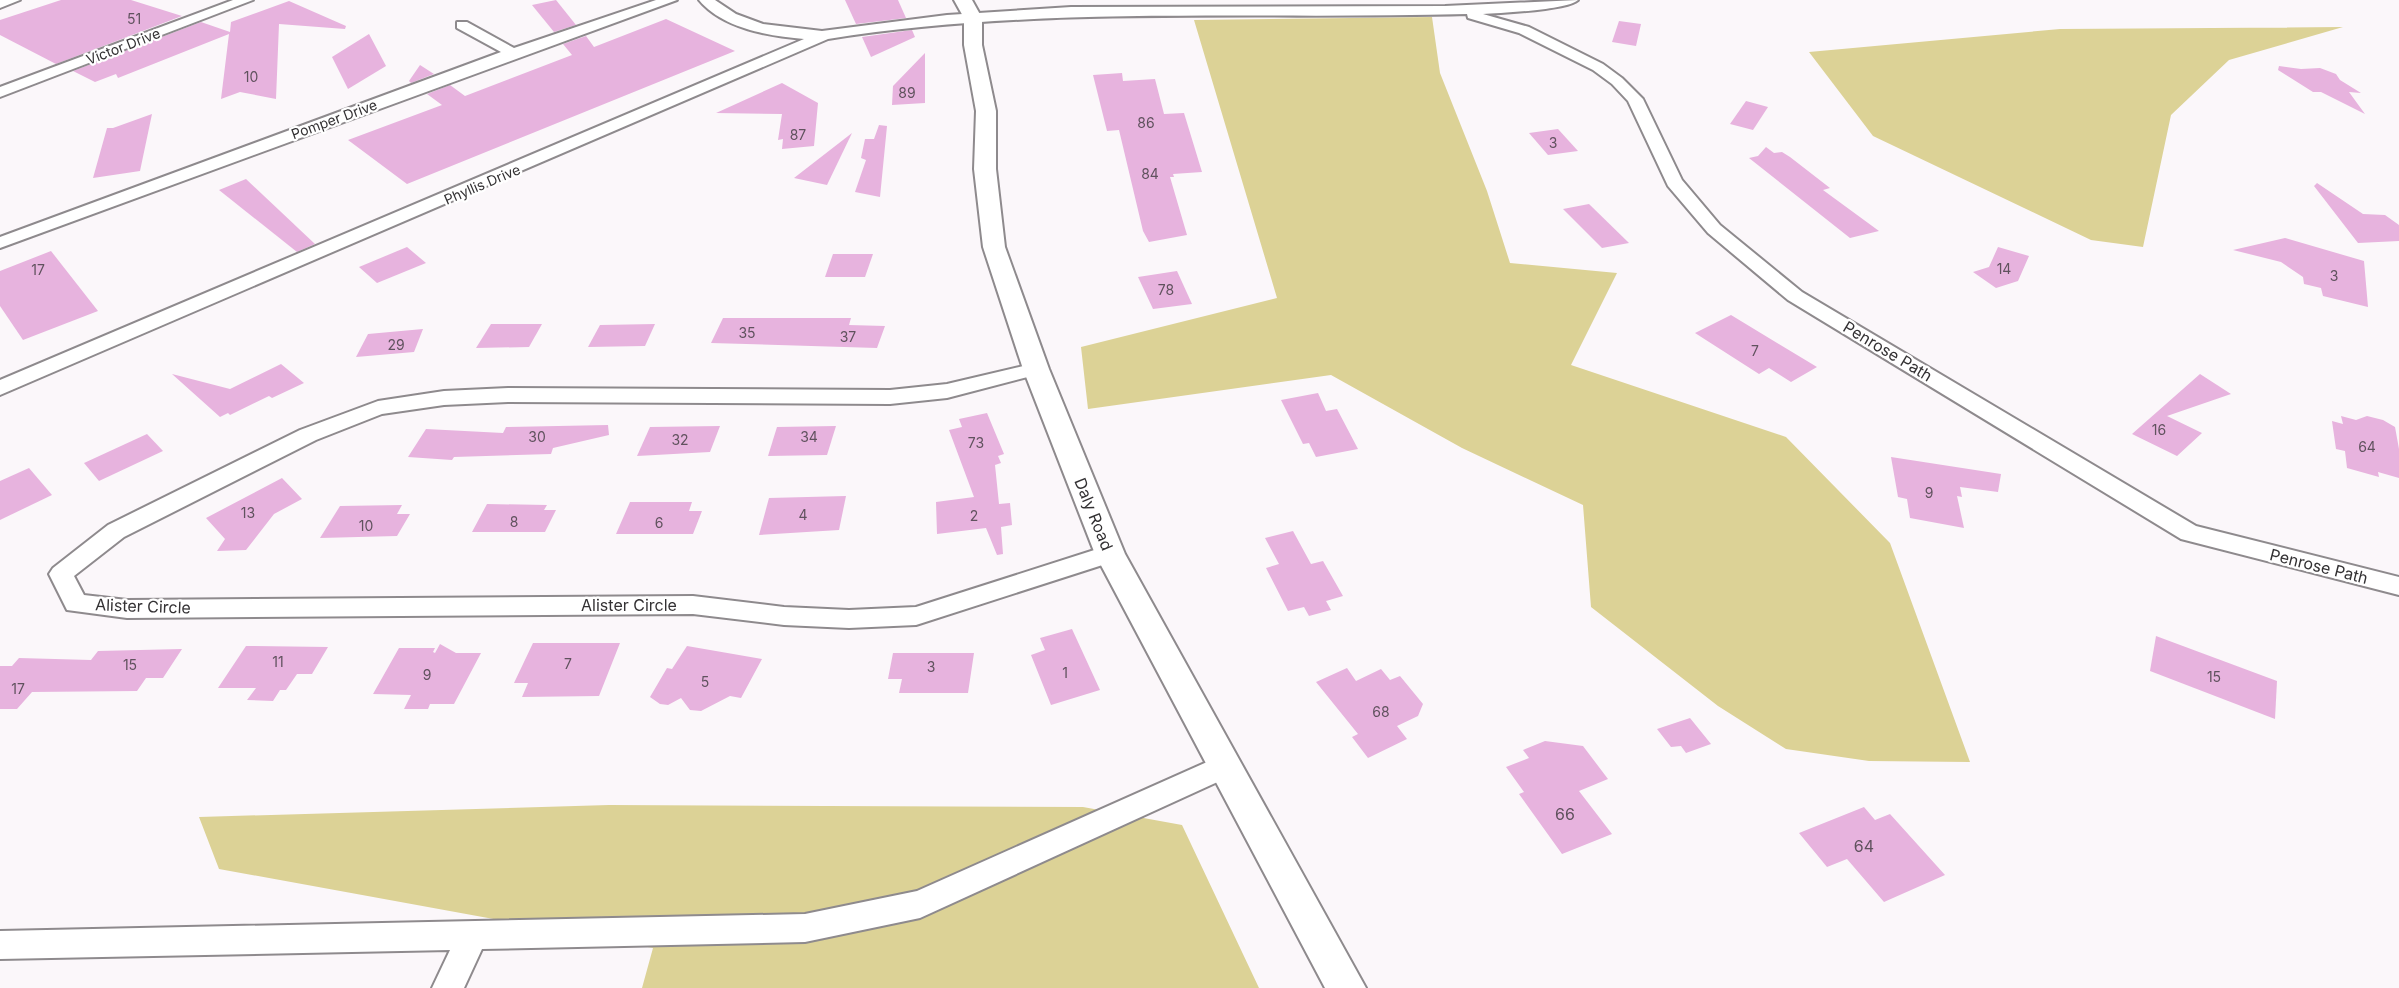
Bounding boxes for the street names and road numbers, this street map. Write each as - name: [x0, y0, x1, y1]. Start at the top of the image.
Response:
- street label: Victor Drive: [84, 24, 162, 68]
- street label: Pomper Drive: [289, 96, 379, 142]
- street label: Phyllis Drive: [441, 160, 523, 208]
- street label: Penrose Path: [1840, 317, 1936, 385]
- street label: Daly Road: [1070, 475, 1118, 553]
- street label: Penrose Path: [2268, 544, 2370, 588]
- street label: Alister Circle: [95, 594, 191, 618]
- street label: Alister Circle: [581, 595, 677, 615]

